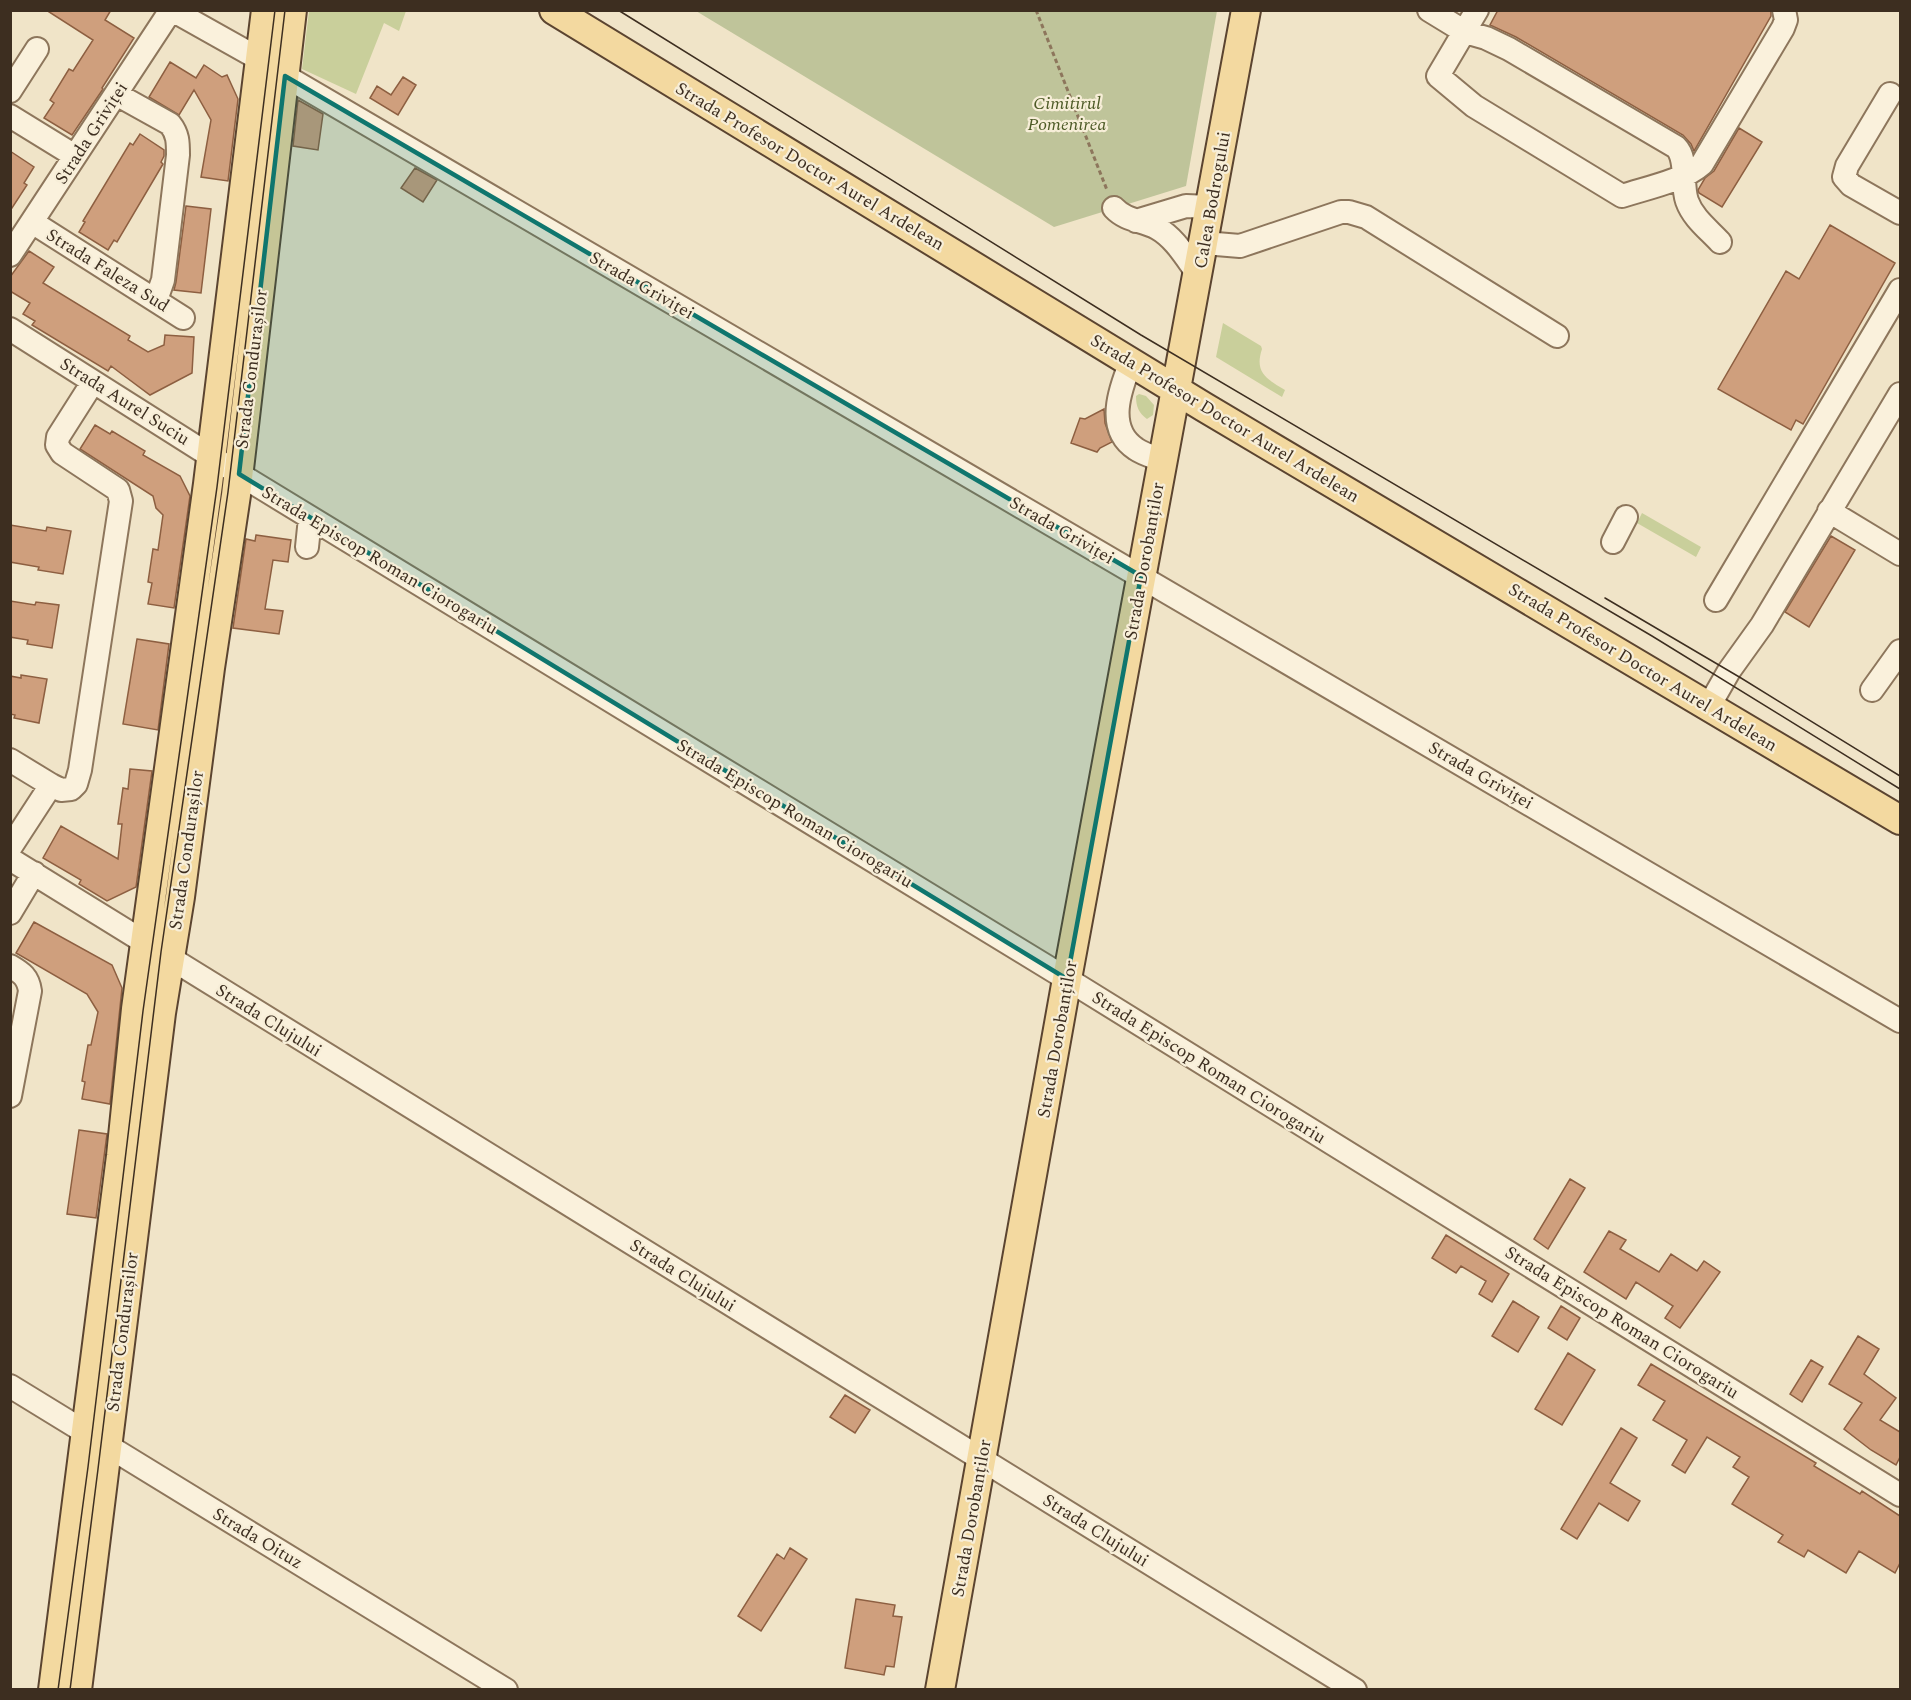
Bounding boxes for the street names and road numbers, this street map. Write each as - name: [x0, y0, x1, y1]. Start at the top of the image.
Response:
- street label: Strada Profesor Doctor Aurel Ardelean: [670, 75, 949, 258]
- street label: Strada Griviței: [48, 77, 135, 190]
- street label: Calea Bodrogului: [1187, 129, 1238, 271]
- street label: Strada Faleza Sud: [41, 222, 175, 319]
- street label: Strada Griviței: [584, 244, 699, 326]
- street label: Strada Condurașilor: [228, 288, 275, 451]
- street label: Strada Profesor Doctor Aurel Ardelean: [1085, 327, 1364, 510]
- street label: Strada Aurel Suciu: [55, 351, 195, 452]
- street label: Strada Episcop Roman Ciorogariu: [256, 479, 503, 642]
- street label: Strada Dorobanților: [1117, 480, 1172, 642]
- street label: Strada Griviței: [1004, 489, 1119, 571]
- street label: Strada Profesor Doctor Aurel Ardelean: [1503, 576, 1782, 759]
- street label: Strada Episcop Roman Ciorogariu: [671, 732, 918, 895]
- street label: Strada Griviței: [1423, 734, 1538, 816]
- street label: Strada Condurașilor: [162, 769, 211, 932]
- street label: Strada Dorobanților: [1030, 958, 1085, 1120]
- street label: Strada Clujului: [210, 977, 327, 1064]
- street label: Strada Episcop Roman Ciorogariu: [1086, 984, 1331, 1151]
- street label: Strada Clujului: [624, 1232, 741, 1319]
- street label: Strada Episcop Roman Ciorogariu: [1499, 1239, 1744, 1406]
- street label: Strada Condurașilor: [99, 1251, 146, 1414]
- street label: Strada Dorobanților: [944, 1437, 999, 1599]
- street label: Strada Clujului: [1037, 1487, 1154, 1574]
- street label: Strada Oituz: [207, 1501, 308, 1576]

